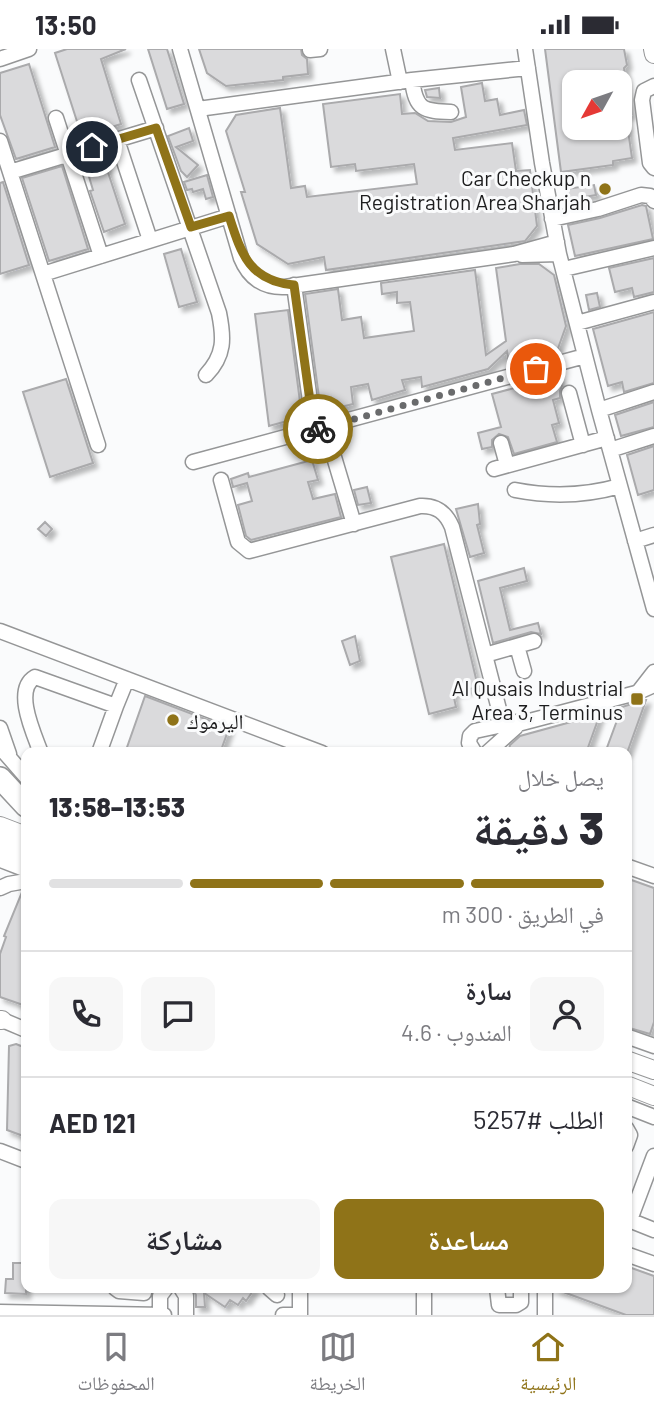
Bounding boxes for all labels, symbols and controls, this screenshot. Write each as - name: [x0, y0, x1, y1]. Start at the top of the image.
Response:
- text: 13:50: [35, 9, 97, 40]
- north arrow: [562, 70, 632, 140]
- map controls: [562, 70, 632, 140]
- pin: [62, 117, 122, 177]
- icon: home: [73, 128, 111, 166]
- place label: Car Checkup n Registration Area Sharjah: [359, 165, 591, 214]
- marker: Car Checkup n Registration Area Sharjah: [597, 181, 613, 197]
- pin: [506, 339, 566, 399]
- icon: bag: [517, 350, 555, 388]
- courier: [283, 394, 353, 464]
- icon: bike: [299, 410, 337, 448]
- place label: Al Qusais Industrial Area 3, Terminus: [452, 675, 623, 724]
- marker: Al Qusais Industrial Area 3, Terminus: [629, 691, 645, 707]
- place label: اليرموك: [187, 708, 244, 733]
- marker: اليرموك: [165, 712, 181, 728]
- text: يصل خلال: [518, 763, 604, 791]
- text: 13:53–13:58: [49, 791, 185, 822]
- text: 3 دقيقة: [473, 799, 604, 854]
- text: في الطريق · 300 m: [442, 900, 604, 928]
- text: سارة: [465, 974, 512, 1005]
- button: phone: [49, 977, 123, 1051]
- button: chat: [141, 977, 215, 1051]
- button: person: [530, 977, 604, 1051]
- text: المندوب · 4.6: [401, 1018, 512, 1046]
- text: الطلب #5257: [473, 1103, 604, 1134]
- text: AED 121: [49, 1107, 136, 1138]
- button: مشاركة: [49, 1199, 320, 1279]
- button: مساعدة: [334, 1199, 604, 1279]
- tab: المحفوظات: [77, 1328, 155, 1402]
- tab: الخريطة: [310, 1328, 365, 1402]
- tab: الرئيسية: [520, 1328, 577, 1402]

